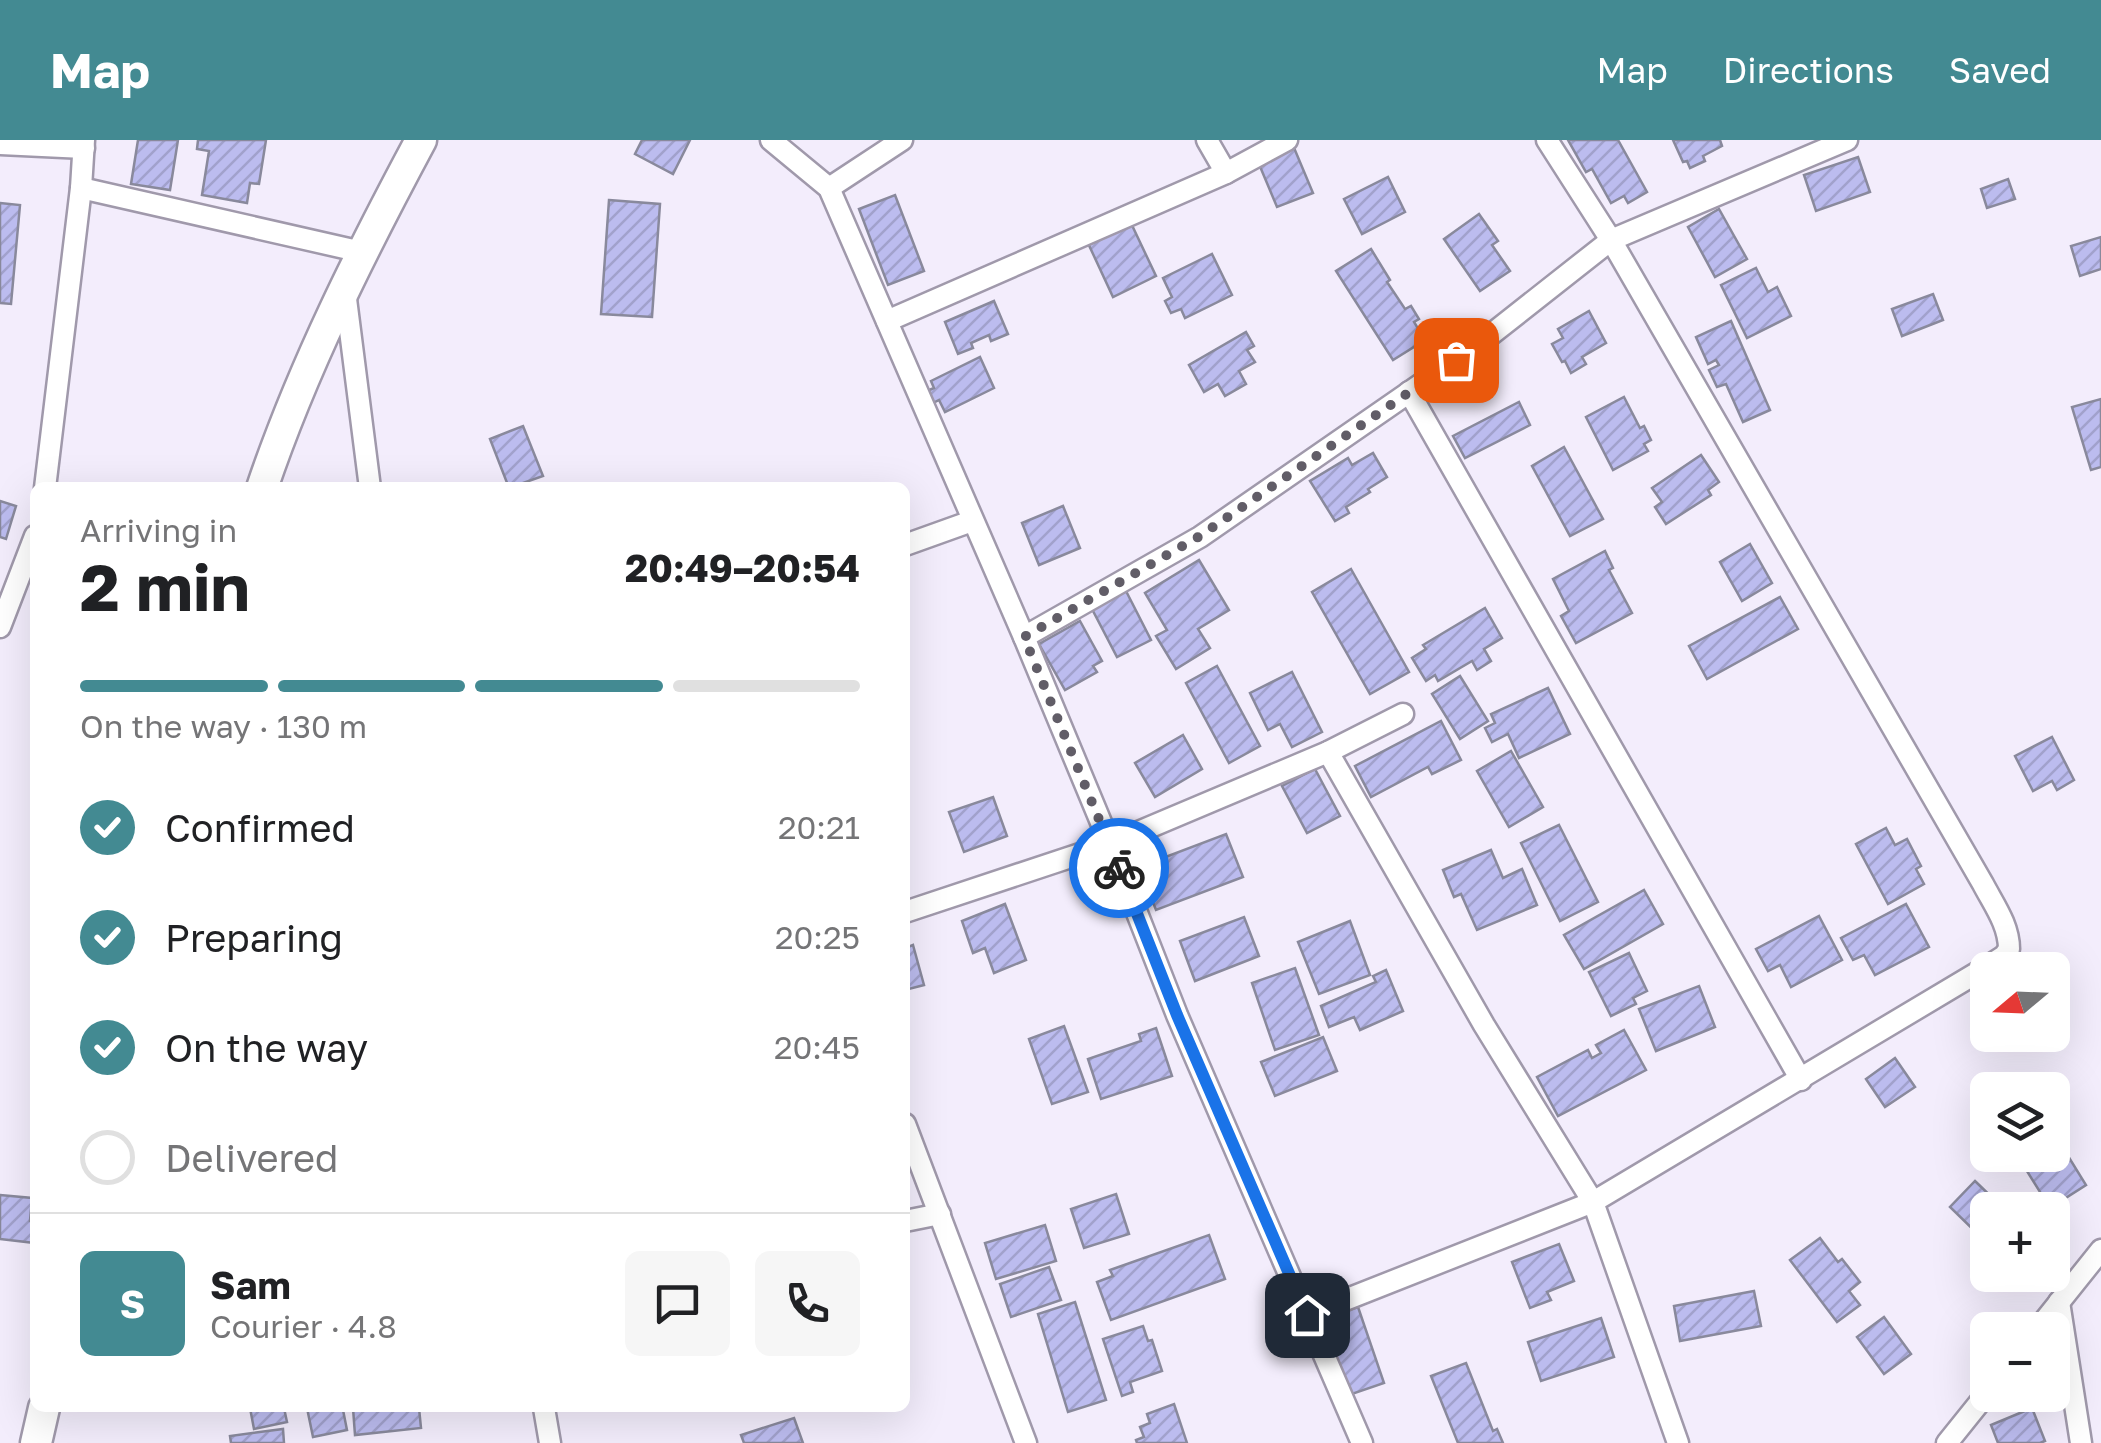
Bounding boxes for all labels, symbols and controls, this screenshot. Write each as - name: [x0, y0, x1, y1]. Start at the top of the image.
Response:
- text: Map: [50, 41, 150, 99]
- text: Map: [1596, 49, 1668, 91]
- text: Directions: [1723, 49, 1894, 91]
- text: Saved: [1949, 49, 2051, 91]
- pin: [1414, 318, 1499, 403]
- icon: bag: [1429, 333, 1484, 388]
- text: Arriving in: [80, 511, 237, 549]
- text: 20:49–20:54: [625, 545, 860, 590]
- text: 2 min: [80, 547, 250, 625]
- text: On the way · 130 m: [80, 707, 367, 745]
- icon: check: [80, 800, 135, 855]
- text: Confirmed: [165, 805, 355, 850]
- text: 20:21: [778, 808, 860, 846]
- courier: [1069, 818, 1169, 918]
- icon: bike: [1092, 841, 1147, 896]
- icon: check: [80, 910, 135, 965]
- text: Preparing: [165, 915, 343, 960]
- text: 20:25: [775, 918, 860, 956]
- north arrow: [1970, 952, 2070, 1052]
- map controls: [1970, 952, 2070, 1412]
- icon: check: [80, 1020, 135, 1075]
- text: On the way: [165, 1025, 368, 1070]
- text: 20:45: [774, 1028, 860, 1066]
- button: layers: [1970, 1072, 2070, 1172]
- text: Delivered: [165, 1135, 338, 1180]
- button: +: [1970, 1192, 2070, 1292]
- button: chat: [625, 1251, 730, 1356]
- button: phone: [755, 1251, 860, 1356]
- text: Sam: [210, 1262, 291, 1307]
- pin: [1265, 1273, 1350, 1358]
- text: S: [120, 1281, 145, 1326]
- icon: home: [1280, 1288, 1335, 1343]
- text: Courier · 4.8: [210, 1307, 397, 1345]
- button: −: [1970, 1312, 2070, 1412]

